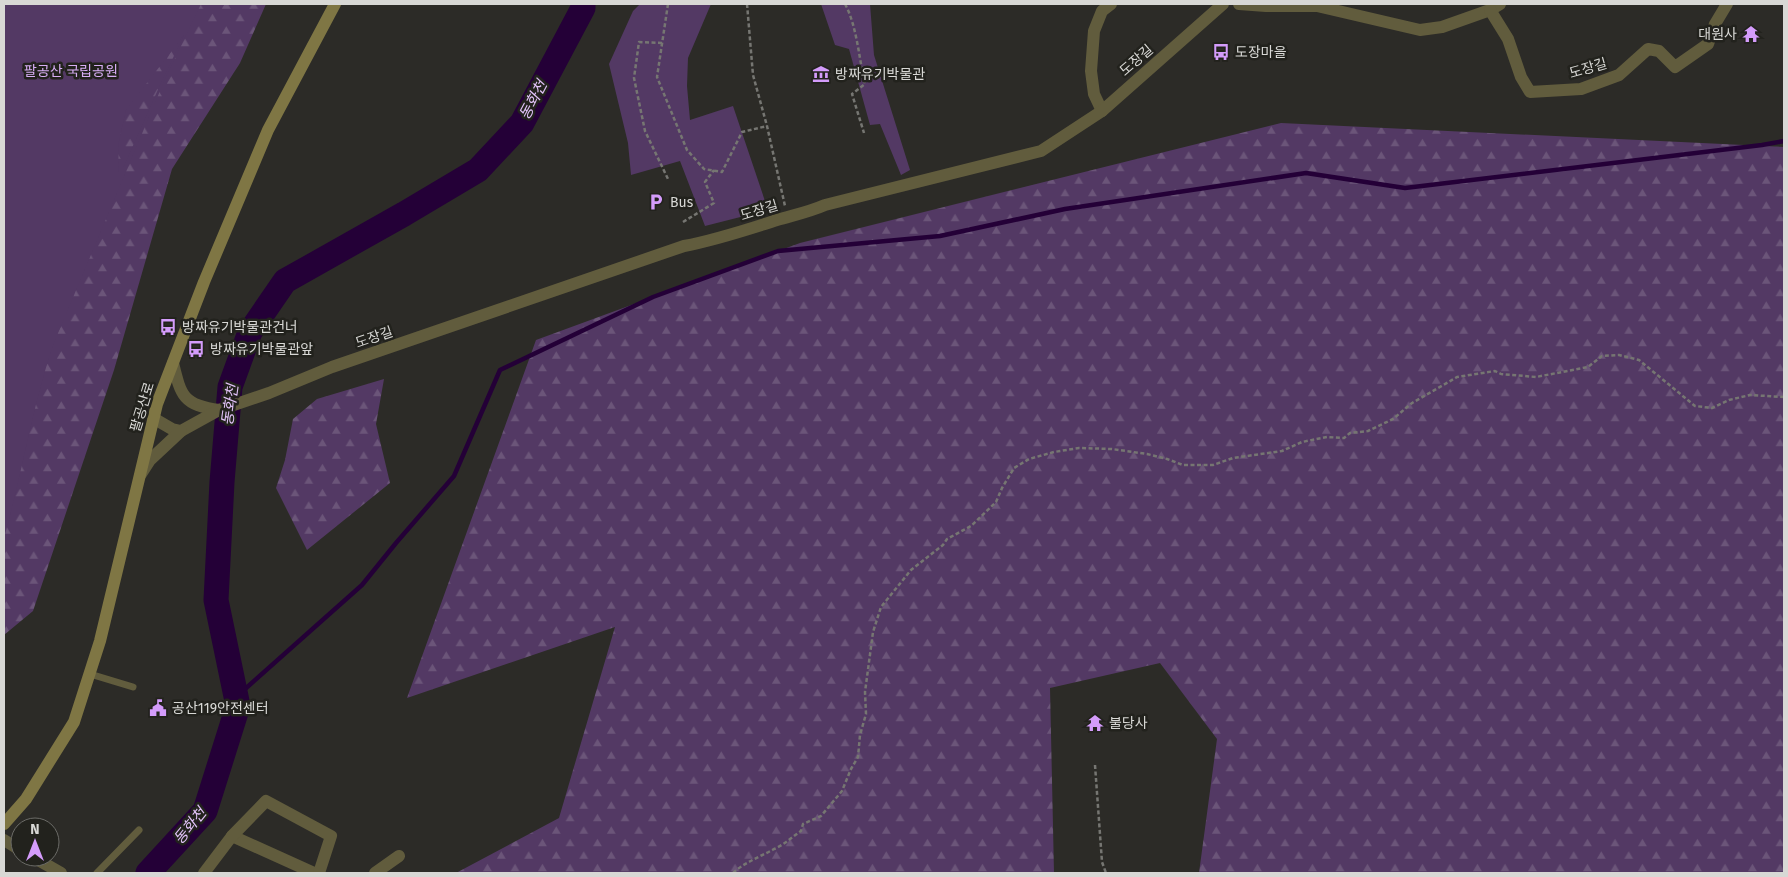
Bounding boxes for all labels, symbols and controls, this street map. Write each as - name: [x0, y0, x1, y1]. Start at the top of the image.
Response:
- temple icon: 대원사: [1741, 24, 1761, 44]
- place label: 대원사: [1698, 26, 1737, 43]
- street label: 도장길: [1116, 41, 1156, 79]
- bus stop icon: 도장마을: [1211, 42, 1231, 62]
- place label: 도장마을: [1235, 44, 1287, 61]
- street label: 도장길: [1567, 55, 1609, 82]
- park label: 팔공산 국립공원: [24, 63, 118, 80]
- museum icon: 방짜유기박물관: [811, 64, 831, 84]
- place label: 방짜유기박물관: [835, 66, 925, 83]
- water label: 동화천: [515, 76, 552, 123]
- parking icon: Bus: [646, 192, 666, 212]
- place label: Bus: [670, 194, 694, 211]
- street label: 도장길: [738, 197, 780, 224]
- bus stop icon: 방짜유기박물관건너: [158, 317, 178, 337]
- place label: 방짜유기박물관건너: [182, 319, 298, 336]
- street label: 도장길: [353, 323, 395, 352]
- bus stop icon: 방짜유기박물관앞: [186, 339, 206, 359]
- place label: 방짜유기박물관앞: [210, 341, 313, 358]
- street label: 팔공산로: [127, 380, 158, 434]
- water label: 동화천: [218, 381, 242, 427]
- public building icon: 공산119안전센터: [148, 698, 168, 718]
- place label: 공산119안전센터: [172, 700, 269, 717]
- temple icon: 불당사: [1085, 713, 1105, 733]
- place label: 불당사: [1109, 715, 1148, 732]
- water label: 동화천: [170, 803, 211, 848]
- north arrow: [10, 817, 60, 867]
- text: N: [30, 821, 40, 838]

